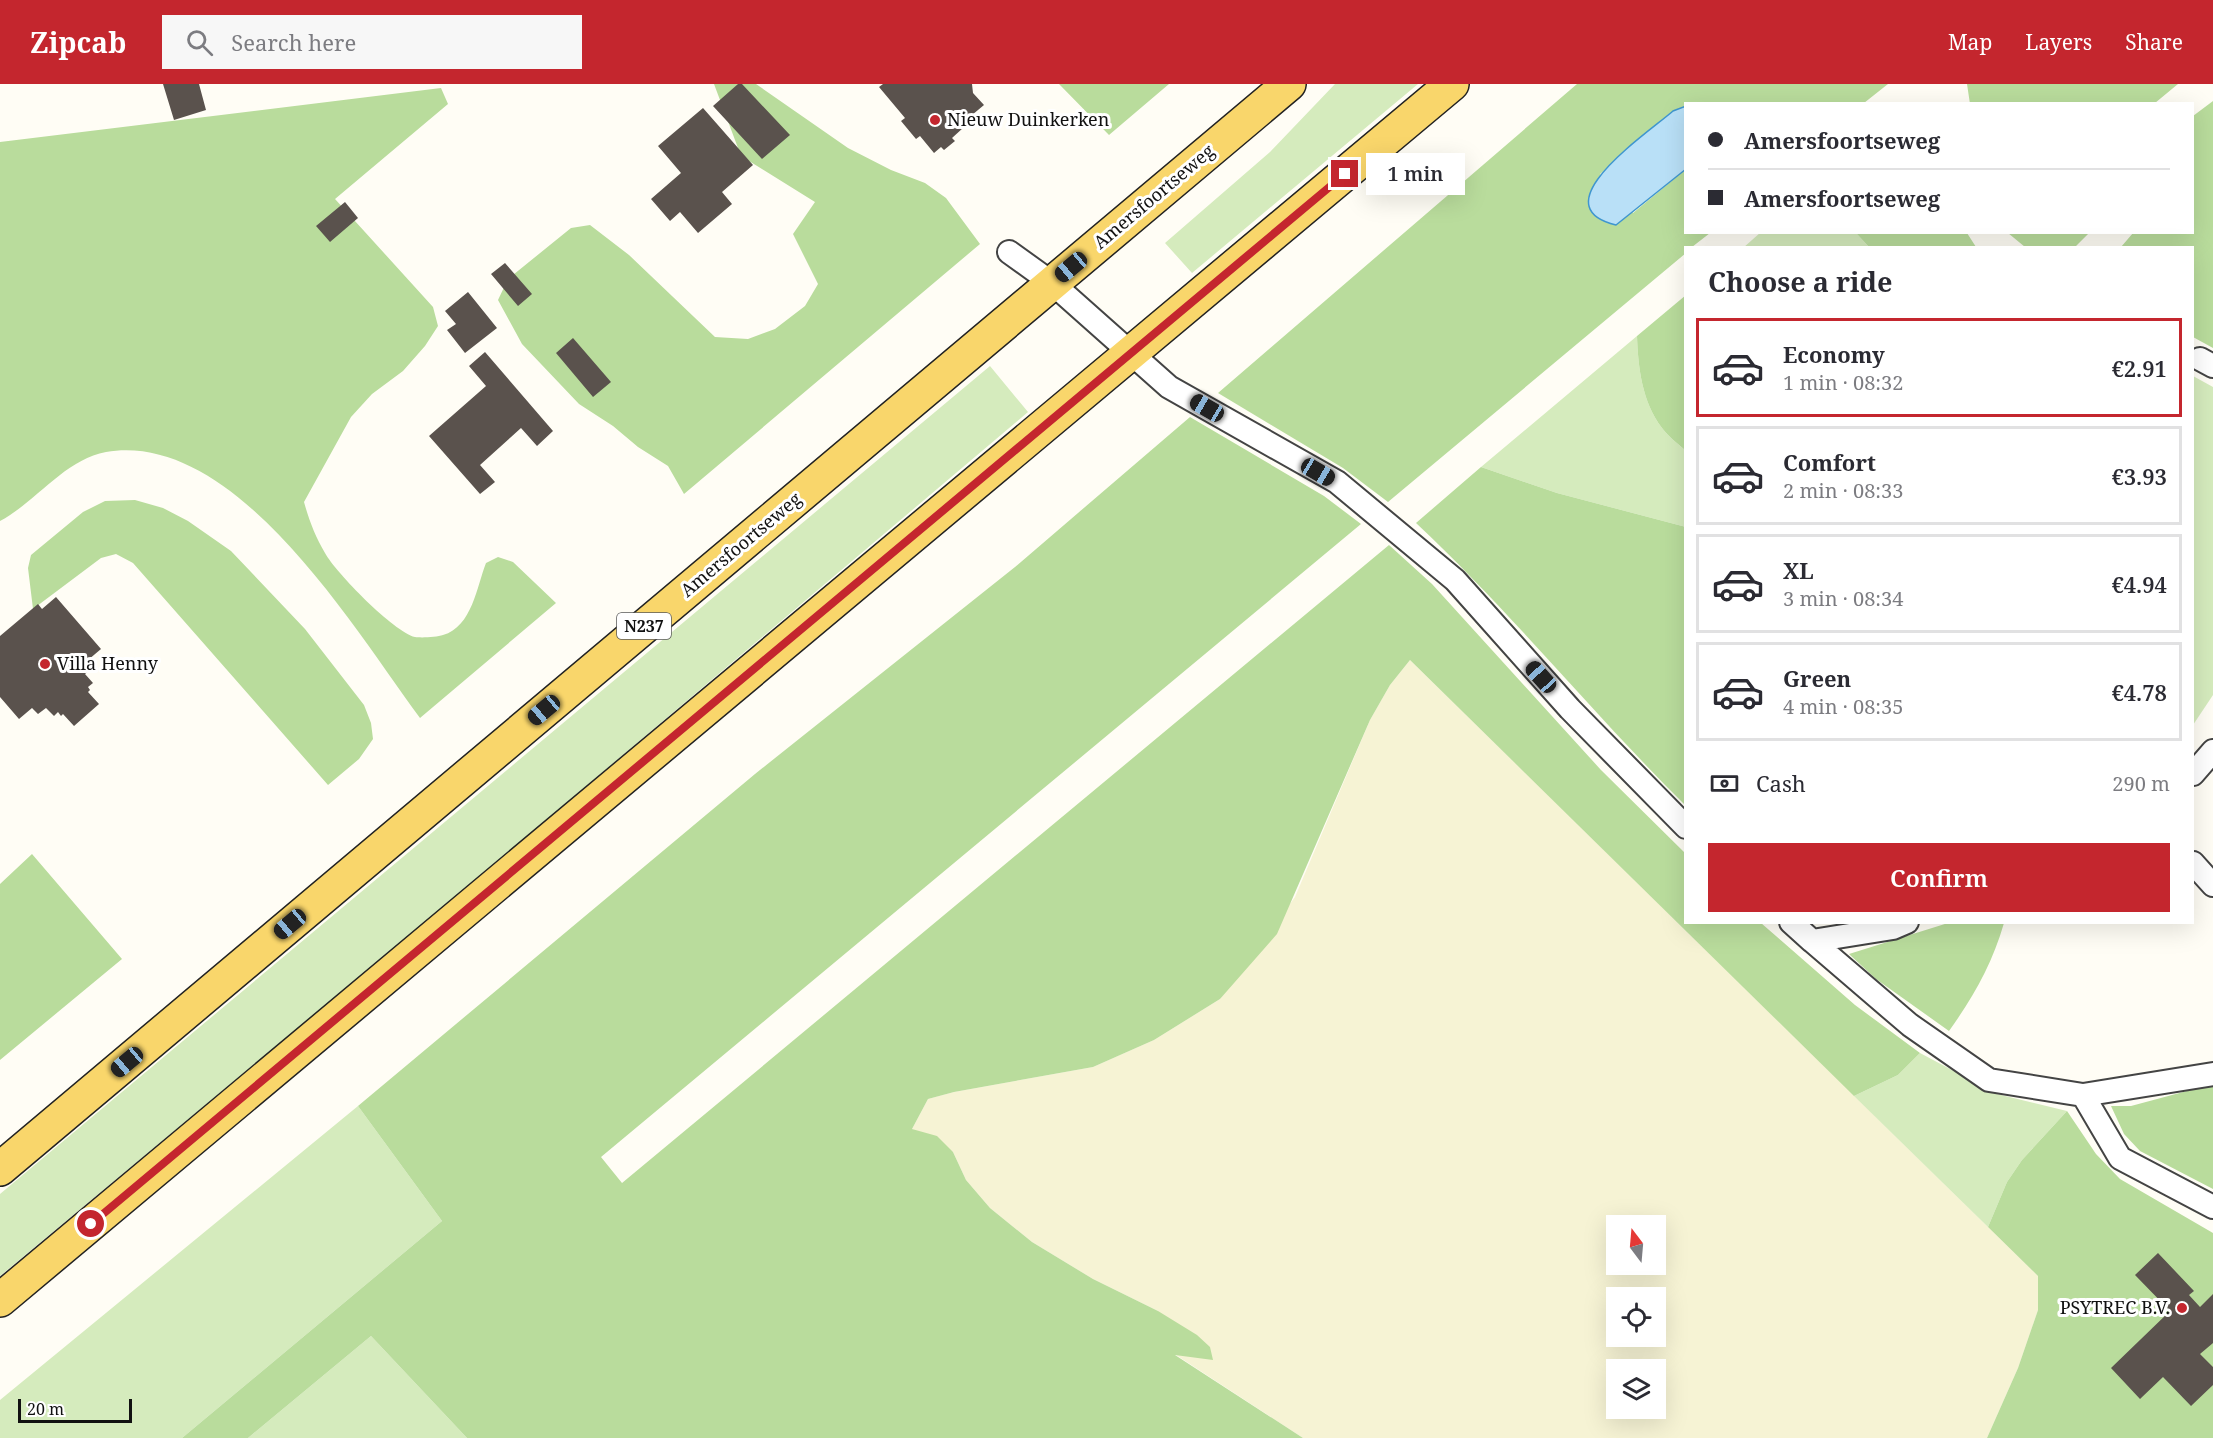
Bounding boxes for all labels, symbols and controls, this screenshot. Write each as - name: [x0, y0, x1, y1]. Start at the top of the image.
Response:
- search box: [162, 15, 582, 69]
- text: Zipcab: [30, 23, 126, 61]
- icon: search: [183, 26, 216, 59]
- text: Search here: [231, 27, 356, 57]
- text: Map: [1948, 28, 1992, 56]
- text: Layers: [2025, 28, 2092, 56]
- text: Share: [2125, 28, 2183, 56]
- place label: Nieuw Duinkerken: [947, 107, 1110, 131]
- marker: Nieuw Duinkerken: [928, 113, 942, 127]
- text: Amersfoortseweg: [1744, 125, 1940, 155]
- street label: Amersfoortseweg: [1088, 138, 1219, 254]
- callout: 1 min: [1366, 153, 1465, 195]
- route end: [1331, 160, 1358, 187]
- text: 1 min: [1388, 160, 1443, 187]
- text: Amersfoortseweg: [1744, 183, 1940, 213]
- car: [1051, 249, 1091, 285]
- text: Choose a ride: [1708, 263, 1893, 300]
- text: Economy: [1783, 339, 1885, 369]
- icon: car: [1711, 341, 1765, 395]
- text: €2.91: [2111, 353, 2167, 383]
- text: 1 min · 08:32: [1783, 369, 1903, 396]
- car: [1187, 391, 1227, 425]
- text: Comfort: [1783, 447, 1876, 477]
- icon: car: [1711, 449, 1765, 503]
- car: [1298, 455, 1338, 489]
- text: €3.93: [2111, 461, 2167, 491]
- text: 2 min · 08:33: [1783, 477, 1903, 504]
- street label: Amersfoortseweg: [675, 486, 806, 602]
- text: XL: [1783, 555, 1814, 585]
- icon: car: [1711, 557, 1765, 611]
- text: €4.94: [2111, 569, 2167, 599]
- text: 3 min · 08:34: [1783, 585, 1903, 612]
- road number: N237: [617, 613, 671, 639]
- place label: Villa Henny: [57, 651, 159, 675]
- marker: Villa Henny: [38, 657, 52, 671]
- car: [1522, 658, 1560, 696]
- text: Green: [1783, 663, 1851, 693]
- icon: car: [1711, 665, 1765, 719]
- text: €4.78: [2111, 677, 2167, 707]
- car: [524, 692, 564, 728]
- text: 4 min · 08:35: [1783, 693, 1903, 720]
- icon: cash: [1708, 767, 1741, 800]
- text: Cash: [1756, 768, 1806, 798]
- text: 290 m: [2112, 770, 2170, 797]
- button: Confirm: [1708, 843, 2170, 912]
- car: [270, 906, 310, 942]
- car: [107, 1044, 147, 1080]
- route start: [77, 1210, 104, 1237]
- north arrow: [1606, 1215, 1666, 1275]
- map controls: [1606, 1215, 1666, 1419]
- button: locate: [1606, 1287, 1666, 1347]
- place label: PSYTREC B.V.: [2060, 1295, 2170, 1319]
- marker: PSYTREC B.V.: [2175, 1301, 2189, 1315]
- button: layers: [1606, 1359, 1666, 1419]
- scale bar: [18, 1396, 132, 1424]
- text: 20 m: [27, 1398, 64, 1420]

